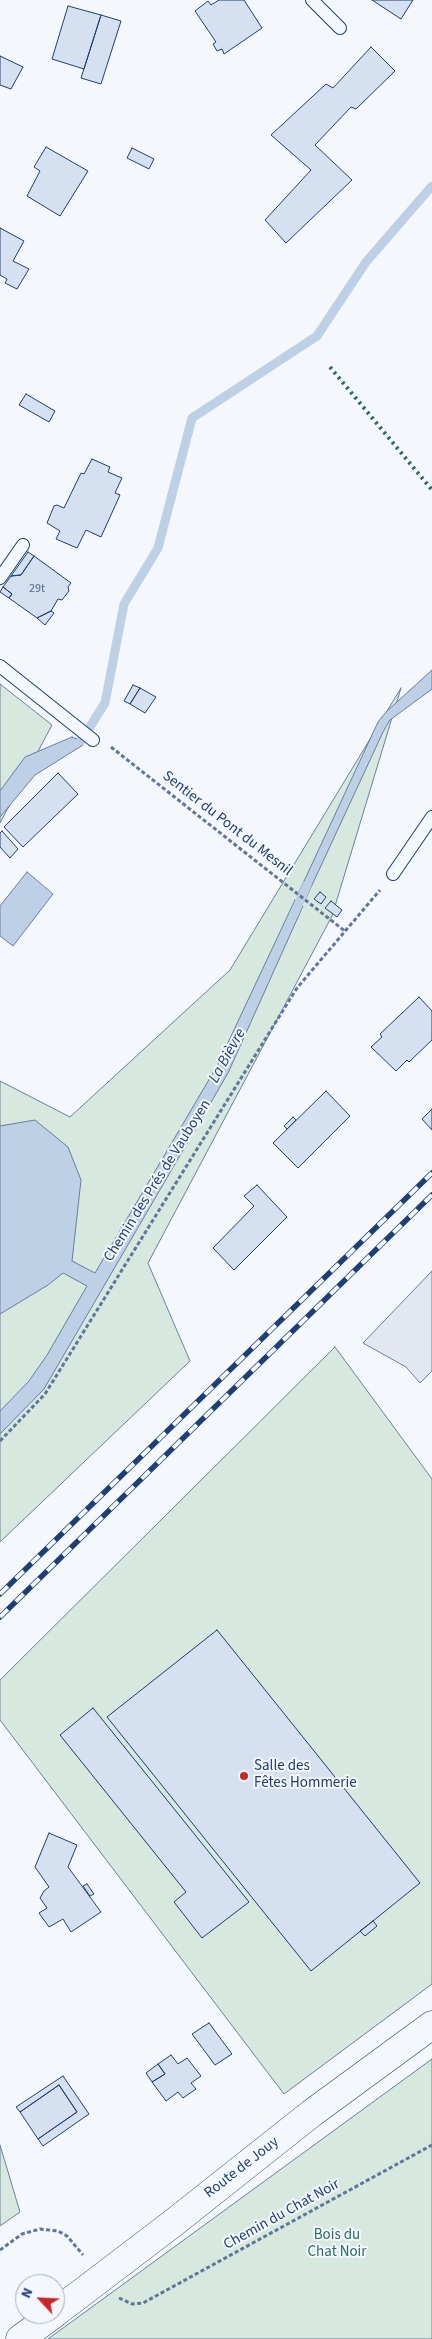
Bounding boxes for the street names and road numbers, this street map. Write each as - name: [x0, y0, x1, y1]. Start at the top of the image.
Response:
- street label: Sentier du Pont du Mesnil: [158, 768, 296, 880]
- street label: Chemin des Prés de Vauboyen: [101, 1097, 215, 1265]
- street label: Route de Jouy: [201, 2133, 283, 2203]
- street label: Chemin du Chat Noir: [221, 2176, 343, 2254]

